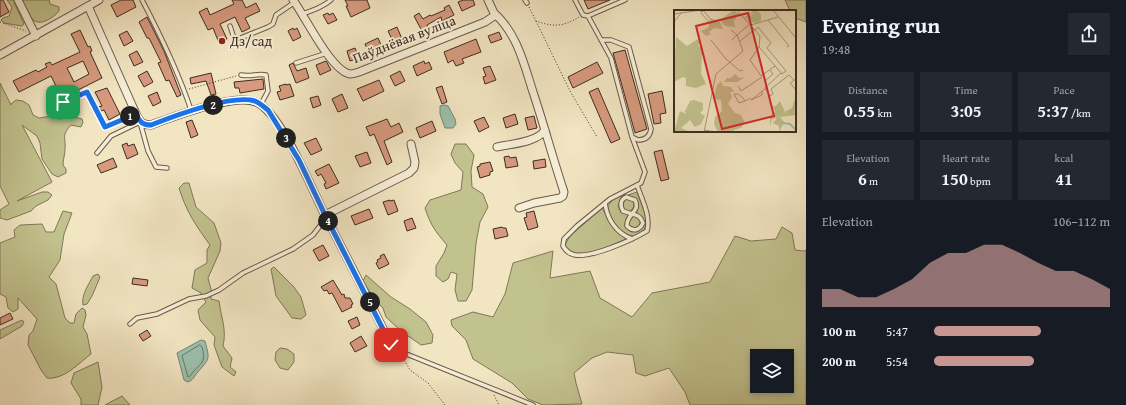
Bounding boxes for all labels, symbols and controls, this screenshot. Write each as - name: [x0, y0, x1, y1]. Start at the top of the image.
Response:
- text: Evening run: [822, 9, 940, 41]
- street label: Паўднёвая вуліца: [350, 10, 459, 68]
- inset map: [674, 10, 796, 132]
- button: share: [1068, 13, 1110, 55]
- place label: Дз/сад: [229, 31, 273, 51]
- marker: Дз/сад: [217, 36, 227, 46]
- text: 19:48: [822, 40, 850, 59]
- text: Distance: [848, 82, 888, 98]
- text: Time: [954, 82, 978, 98]
- text: Pace: [1053, 82, 1075, 98]
- pin: [46, 85, 80, 119]
- icon: arrive: [52, 91, 74, 113]
- pin: 2: [203, 95, 223, 115]
- text: 2: [210, 97, 216, 113]
- text: 0.55: [844, 98, 875, 123]
- text: 3:05: [950, 98, 982, 123]
- text: 5:37: [1037, 98, 1069, 123]
- text: km: [875, 105, 892, 121]
- text: /km: [1069, 105, 1091, 121]
- pin: 1: [120, 106, 140, 126]
- text: 1: [127, 108, 133, 124]
- pin: 3: [276, 128, 296, 148]
- text: 3: [283, 130, 289, 146]
- text: Elevation: [846, 150, 890, 166]
- text: Heart rate: [942, 150, 990, 166]
- text: kcal: [1055, 150, 1073, 166]
- text: 6: [858, 166, 867, 191]
- text: 150: [941, 166, 968, 191]
- text: 41: [1055, 166, 1073, 191]
- text: m: [867, 173, 878, 189]
- text: bpm: [968, 173, 991, 189]
- pin: 4: [318, 211, 338, 231]
- text: Elevation: [822, 212, 873, 231]
- text: 106–112 m: [1053, 212, 1110, 231]
- text: 4: [325, 213, 331, 229]
- pin: 5: [360, 292, 380, 312]
- text: 5: [367, 294, 373, 310]
- text: 100 m: [822, 322, 856, 341]
- text: 5:47: [886, 322, 908, 341]
- pin: [374, 328, 408, 362]
- icon: check: [380, 334, 402, 356]
- map controls: [750, 349, 794, 393]
- button: layers: [750, 349, 794, 393]
- text: 200 m: [822, 352, 856, 371]
- text: 5:54: [886, 352, 908, 371]

